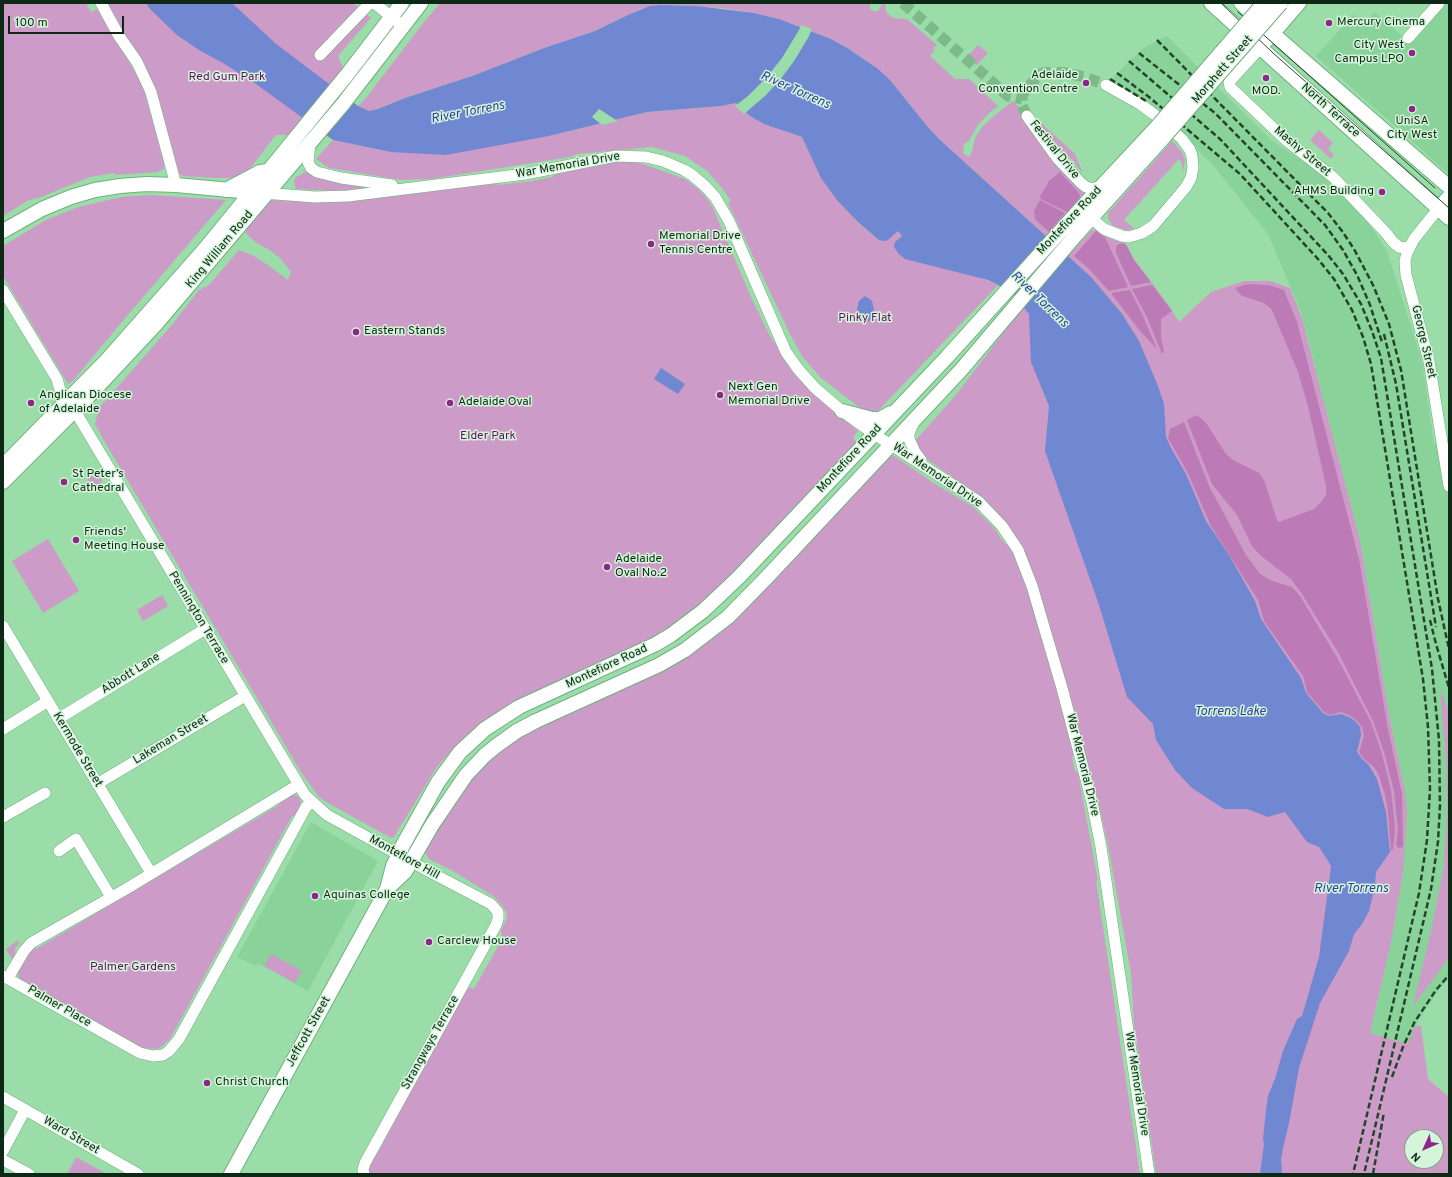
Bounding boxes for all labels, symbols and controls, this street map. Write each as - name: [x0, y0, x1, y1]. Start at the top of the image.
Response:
- scale bar: [10, 8, 126, 34]
- text: 100 m: [15, 15, 48, 31]
- place label: Mercury Cinema: [1337, 16, 1425, 30]
- marker: Mercury Cinema: [1324, 18, 1334, 28]
- street label: Morphett Street: [1189, 33, 1257, 107]
- place label: City West Campus LPO: [1334, 39, 1404, 67]
- marker: City West Campus LPO: [1407, 48, 1417, 58]
- water label: River Torrens: [758, 69, 832, 113]
- place label: Adelaide Convention Centre: [978, 69, 1078, 97]
- park label: Red Gum Park: [189, 71, 265, 85]
- marker: MOD.: [1261, 73, 1271, 83]
- marker: Adelaide Convention Centre: [1081, 78, 1091, 88]
- street label: North Terrace: [1298, 81, 1362, 141]
- place label: MOD.: [1252, 85, 1280, 99]
- water label: River Torrens: [430, 98, 506, 128]
- marker: UniSA City West: [1407, 104, 1417, 114]
- place label: UniSA City West: [1387, 115, 1437, 143]
- street label: Festival Drive: [1026, 118, 1082, 182]
- street label: Mashy Street: [1270, 124, 1334, 180]
- street label: War Memorial Drive: [515, 150, 621, 182]
- street label: Montefiore Road: [1035, 184, 1105, 258]
- place label: AHMS Building: [1294, 185, 1374, 199]
- marker: AHMS Building: [1377, 187, 1387, 197]
- street label: King William Road: [183, 208, 257, 292]
- place label: Memorial Drive Tennis Centre: [659, 230, 741, 258]
- marker: Memorial Drive Tennis Centre: [646, 239, 656, 249]
- water label: River Torrens: [1007, 268, 1071, 332]
- street label: George Street: [1408, 304, 1438, 380]
- park label: Pinky Flat: [838, 312, 892, 326]
- place label: Eastern Stands: [364, 325, 445, 339]
- marker: Eastern Stands: [351, 327, 361, 337]
- place label: Next Gen Memorial Drive: [728, 381, 810, 409]
- place label: Anglican Diocese of Adelaide: [39, 389, 131, 417]
- marker: Next Gen Memorial Drive: [715, 390, 725, 400]
- place label: Adelaide Oval: [458, 396, 532, 410]
- marker: Anglican Diocese of Adelaide: [26, 398, 36, 408]
- marker: Adelaide Oval: [445, 398, 455, 408]
- street label: Montefiore Road: [815, 422, 885, 496]
- park label: Elder Park: [460, 430, 516, 444]
- street label: War Memorial Drive: [889, 441, 985, 511]
- place label: St Peter’s Cathedral: [72, 468, 124, 496]
- marker: St Peter’s Cathedral: [59, 477, 69, 487]
- place label: Friends' Meeting House: [84, 526, 164, 554]
- marker: Friends' Meeting House: [71, 535, 81, 545]
- place label: Adelaide Oval No.2: [615, 553, 667, 581]
- marker: Adelaide Oval No.2: [602, 562, 612, 572]
- street label: Pennington Terrace: [165, 569, 231, 667]
- street label: Montefiore Road: [564, 642, 650, 692]
- street label: Abbott Lane: [99, 650, 163, 698]
- water label: Torrens Lake: [1194, 704, 1266, 720]
- street label: Kermode Street: [49, 710, 105, 790]
- street label: Lakeman Street: [131, 712, 211, 768]
- street label: War Memorial Drive: [1062, 712, 1102, 818]
- street label: Montefiore Hill: [366, 833, 442, 883]
- water label: River Torrens: [1314, 881, 1388, 897]
- place label: Aquinas College: [323, 889, 410, 903]
- marker: Aquinas College: [310, 891, 320, 901]
- place label: Carclew House: [437, 935, 516, 949]
- marker: Carclew House: [424, 937, 434, 947]
- park label: Palmer Gardens: [90, 961, 176, 975]
- street label: Palmer Place: [25, 983, 93, 1031]
- street label: Strangways Terrace: [399, 993, 463, 1093]
- street label: Jeffcott Street: [284, 994, 334, 1070]
- street label: War Memorial Drive: [1121, 1031, 1151, 1137]
- place label: Christ Church: [215, 1076, 289, 1090]
- marker: Christ Church: [202, 1078, 212, 1088]
- street label: Ward Street: [40, 1114, 102, 1158]
- north arrow: [1404, 1129, 1444, 1169]
- text: N: [1408, 1149, 1424, 1165]

